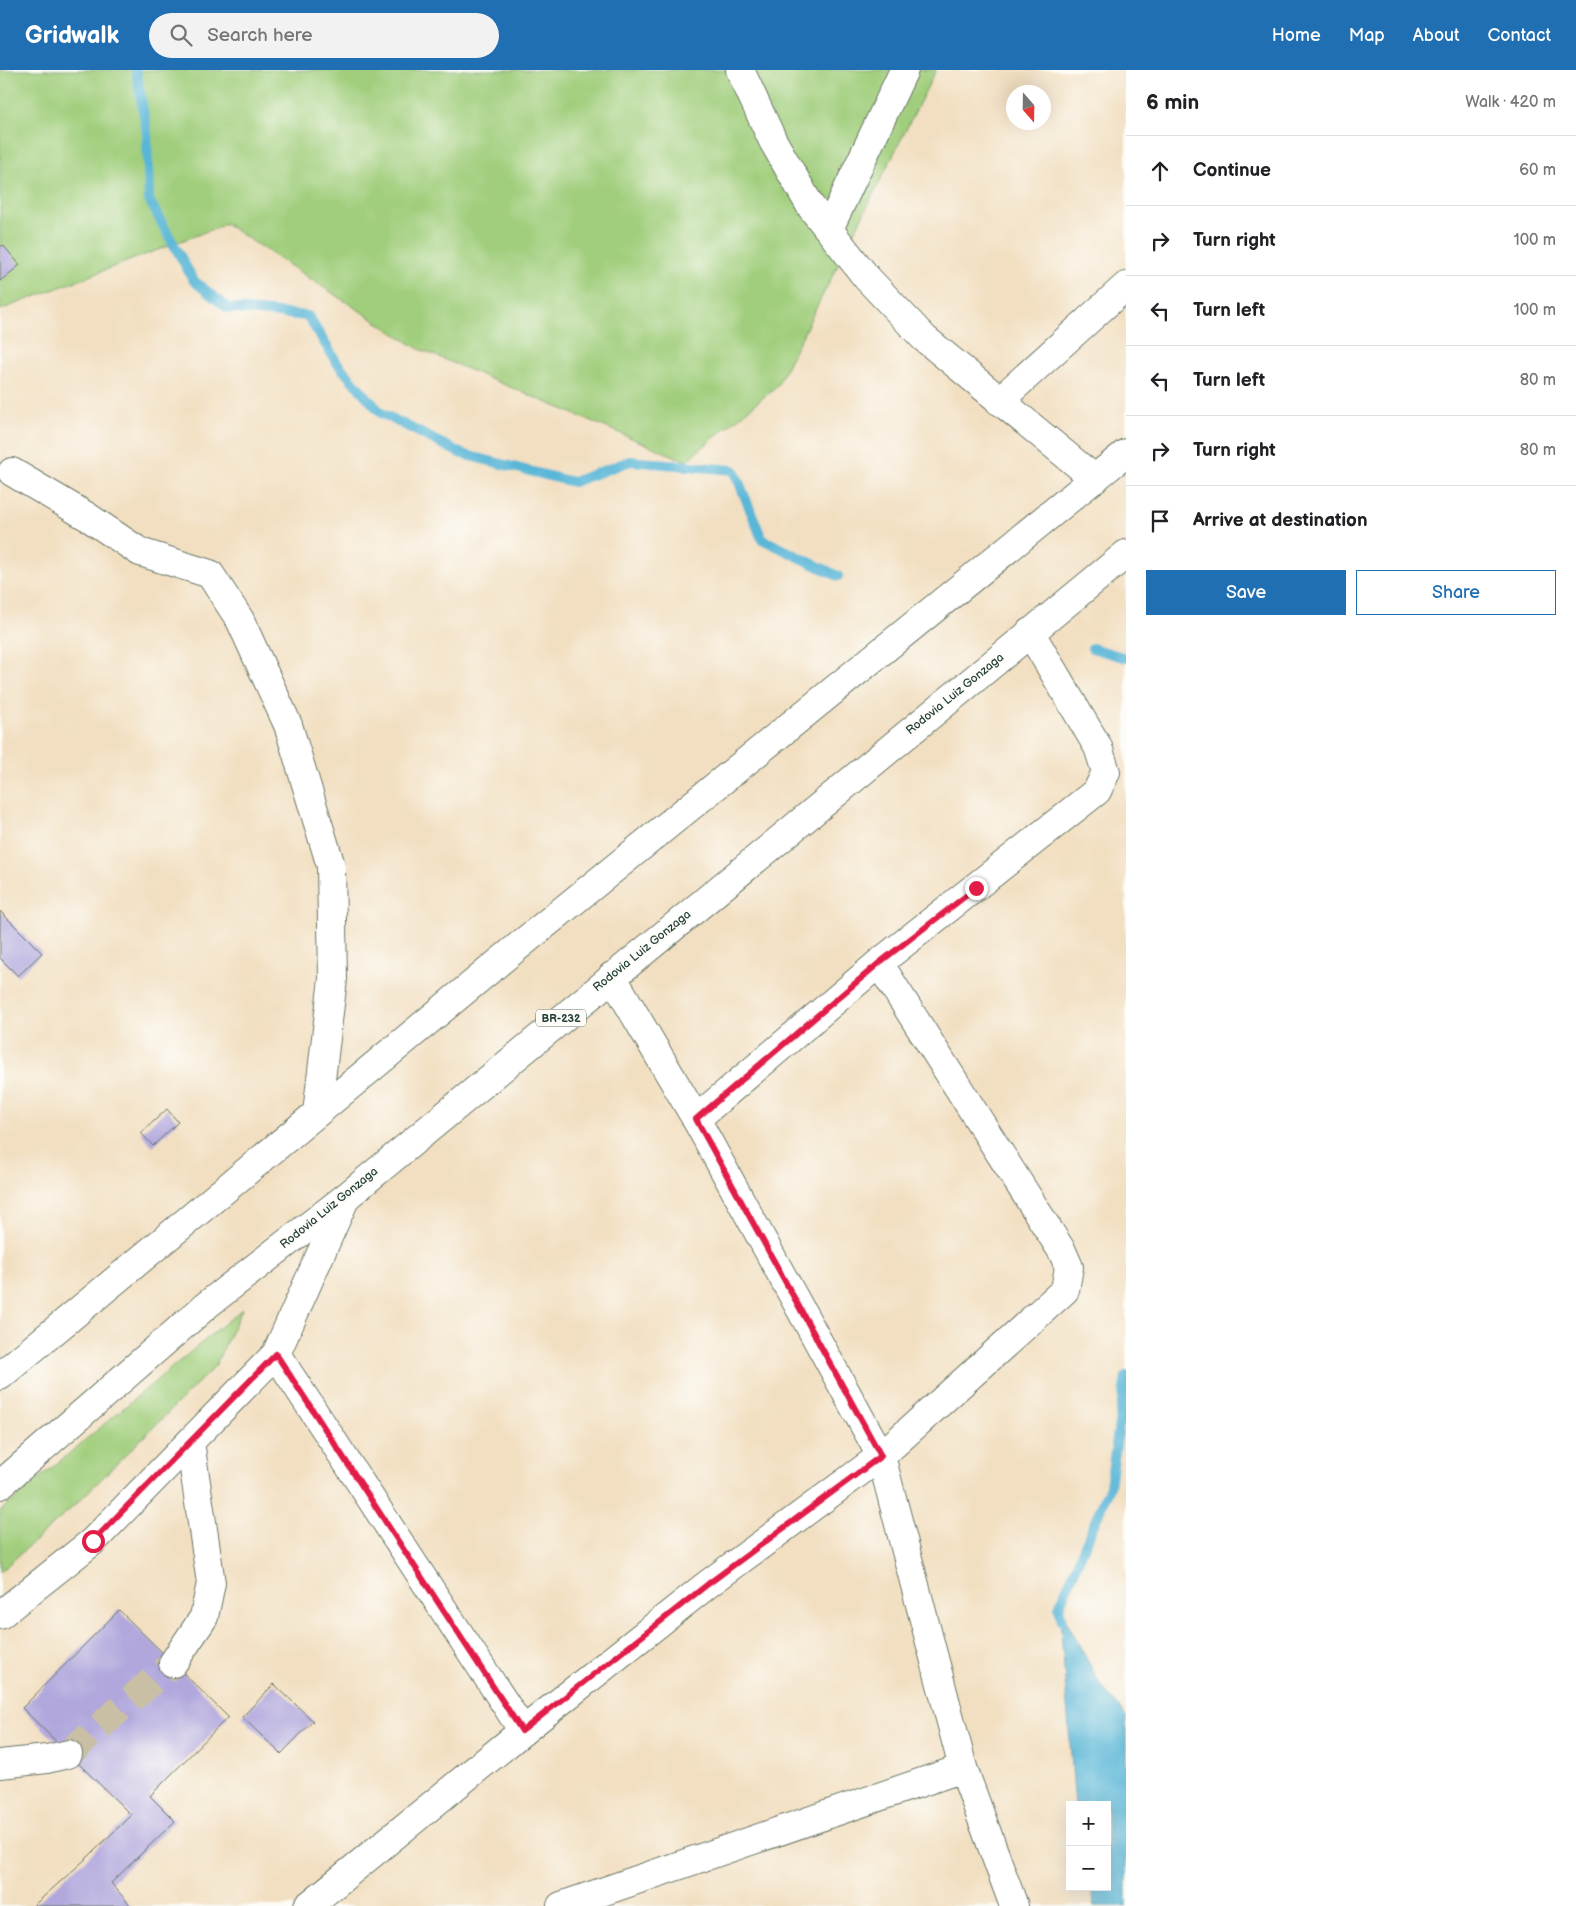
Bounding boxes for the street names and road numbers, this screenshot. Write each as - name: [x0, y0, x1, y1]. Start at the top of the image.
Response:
- street label: Rodovia Luiz Gonzaga: [903, 650, 1007, 738]
- street label: Rodovia Luiz Gonzaga: [590, 907, 694, 995]
- road number: BR-232: [536, 1010, 586, 1026]
- street label: Rodovia Luiz Gonzaga: [277, 1164, 381, 1252]

